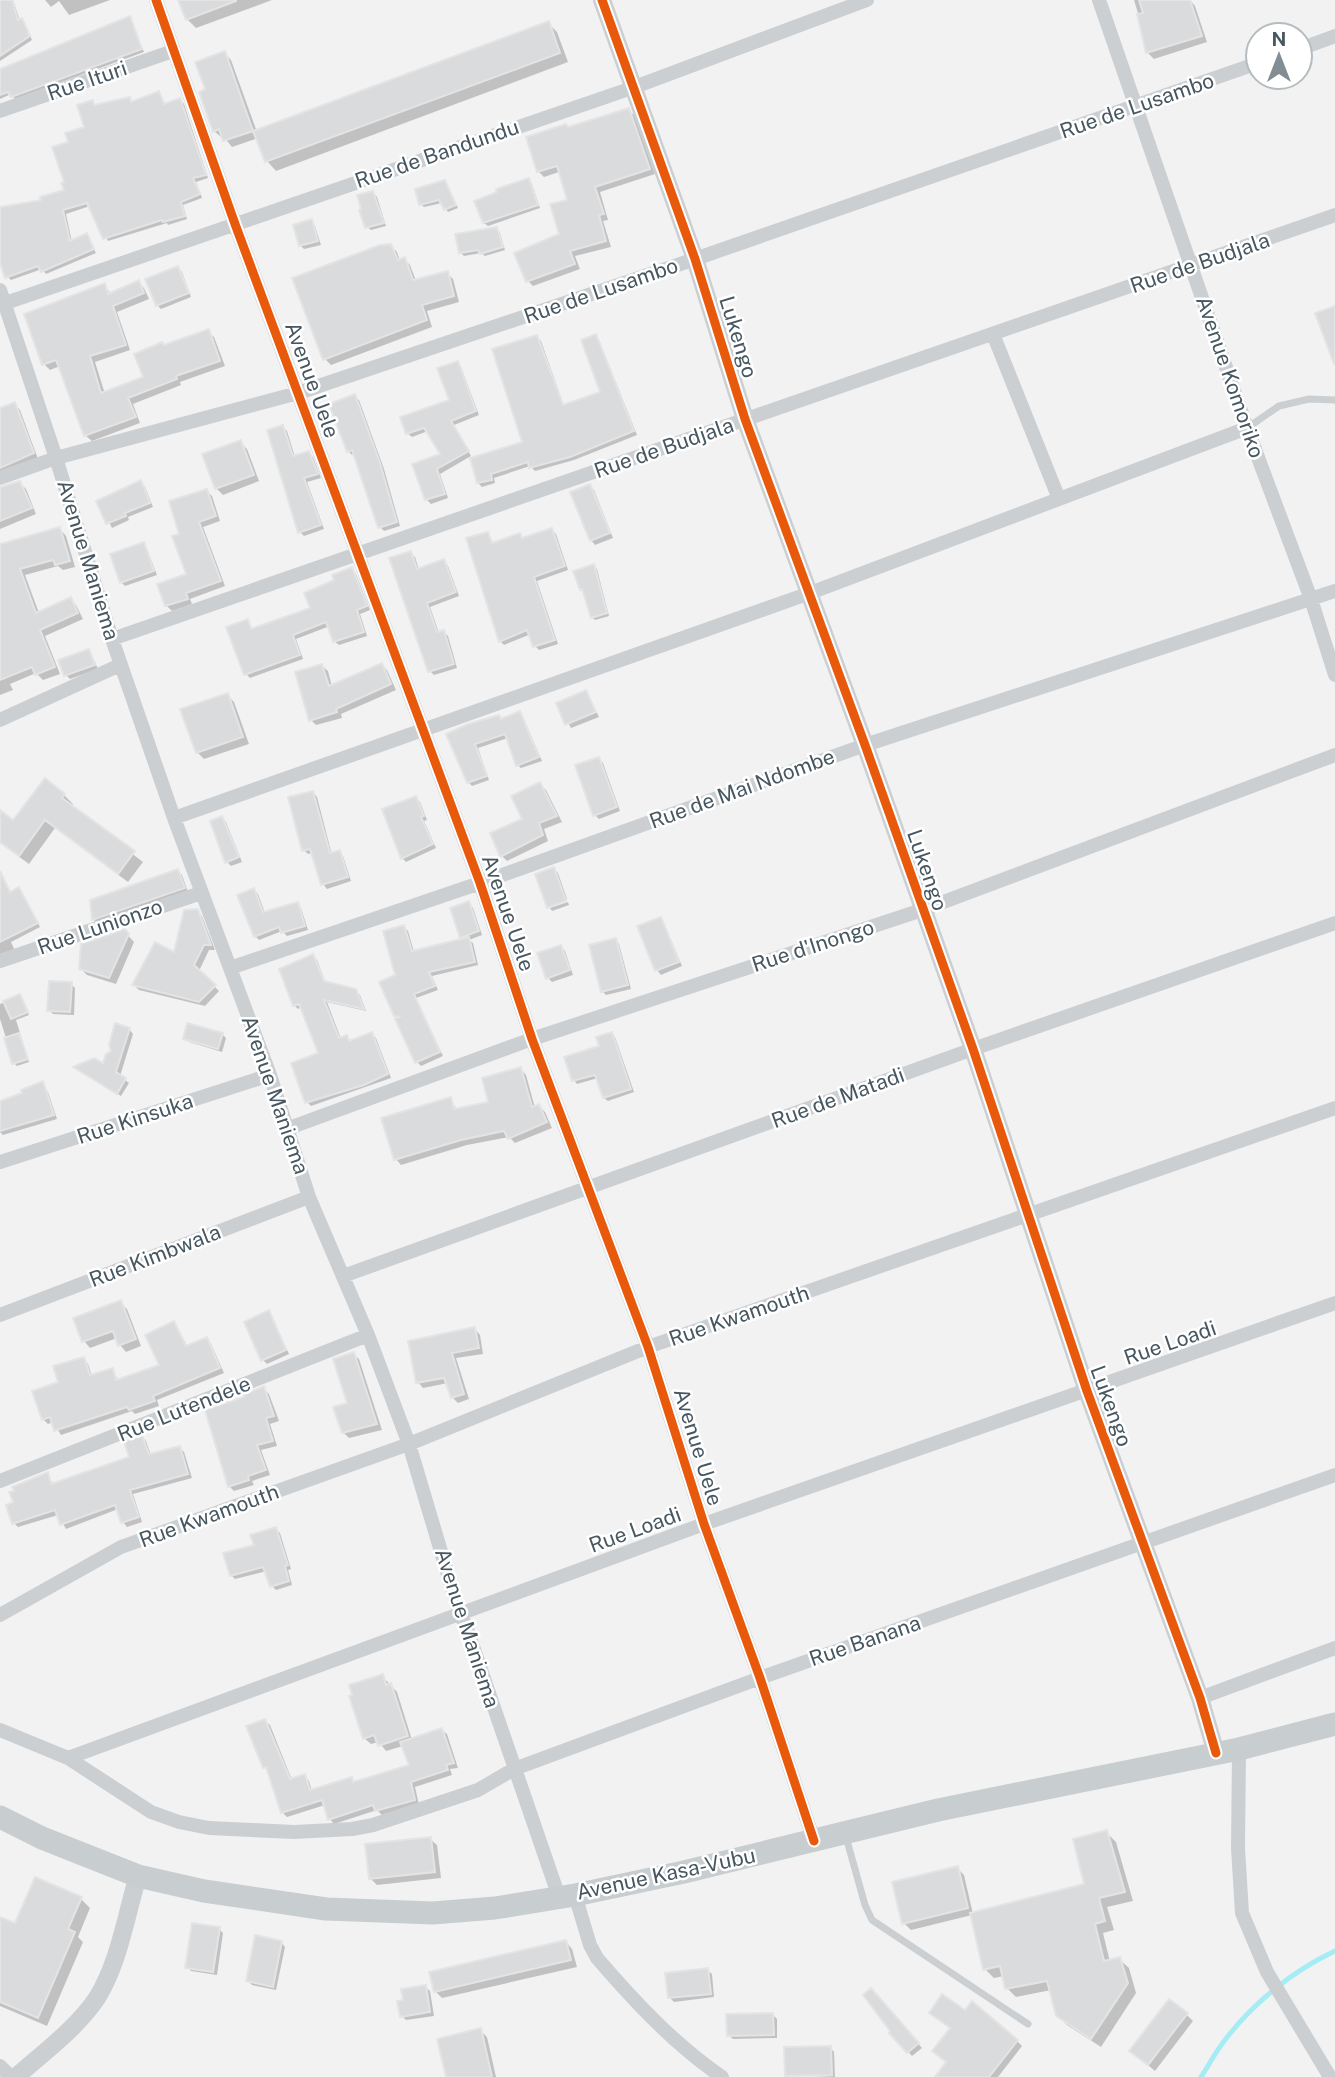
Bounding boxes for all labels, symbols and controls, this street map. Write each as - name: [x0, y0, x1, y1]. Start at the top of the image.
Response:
- north arrow: [1244, 21, 1314, 91]
- text: N: [1272, 28, 1286, 50]
- street label: Rue Ituri: [44, 55, 130, 106]
- street label: Rue de Lusambo: [1056, 67, 1217, 144]
- street label: Rue de Bandundu: [352, 114, 522, 193]
- street label: Rue de Budjala: [1127, 227, 1273, 298]
- street label: Rue de Lusambo: [520, 252, 681, 329]
- street label: Lukengo: [714, 293, 763, 381]
- street label: Avenue Komoriko: [1191, 293, 1270, 461]
- street label: Avenue Uele: [280, 318, 345, 441]
- street label: Rue de Budjala: [591, 412, 737, 483]
- street label: Avenue Maniema: [52, 477, 125, 643]
- street label: Rue de Mai Ndombe: [646, 743, 838, 834]
- street label: Lukengo: [902, 826, 953, 914]
- street label: Avenue Uele: [477, 851, 540, 974]
- street label: Rue Lunionzo: [34, 893, 166, 960]
- street label: Rue d'Inongo: [749, 914, 877, 977]
- street label: Avenue Maniema: [237, 1012, 314, 1177]
- street label: Rue de Matadi: [768, 1062, 908, 1133]
- street label: Rue Kinsuka: [74, 1088, 196, 1149]
- street label: Rue Kimbwala: [86, 1219, 224, 1292]
- street label: Rue Kwamouth: [665, 1280, 812, 1351]
- street label: Rue Loadi: [1120, 1315, 1219, 1370]
- street label: Lukengo: [1085, 1362, 1138, 1450]
- street label: Rue Lutendele: [114, 1370, 254, 1447]
- street label: Avenue Uele: [669, 1385, 728, 1509]
- street label: Rue Kwamouth: [136, 1479, 282, 1552]
- street label: Rue Loadi: [585, 1501, 684, 1558]
- street label: Avenue Maniema: [430, 1545, 505, 1711]
- street label: Rue Banana: [806, 1610, 924, 1671]
- street label: Avenue Kasa-Vubu: [574, 1842, 758, 1905]

